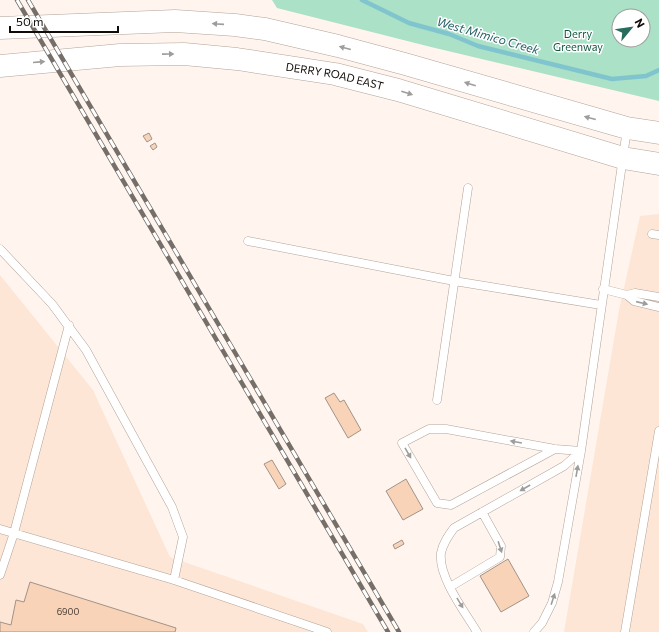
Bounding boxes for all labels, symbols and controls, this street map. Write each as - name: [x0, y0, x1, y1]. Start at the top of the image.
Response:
- scale bar: [10, 8, 118, 34]
- north arrow: [611, 8, 651, 48]
- text: 50 m: [16, 14, 44, 28]
- water label: West Mimico Creek: [435, 14, 542, 57]
- text: N: [632, 16, 648, 30]
- one-way arrow: [212, 20, 224, 27]
- park label: Derry Greenway: [553, 27, 603, 53]
- one-way arrow: [339, 45, 351, 51]
- one-way arrow: [162, 51, 175, 57]
- one-way arrow: [33, 59, 45, 65]
- street label: DERRY ROAD EAST: [285, 60, 385, 92]
- one-way arrow: [464, 81, 476, 87]
- one-way arrow: [401, 90, 413, 96]
- one-way arrow: [583, 114, 596, 120]
- one-way arrow: [636, 300, 648, 306]
- one-way arrow: [510, 439, 522, 445]
- one-way arrow: [405, 447, 412, 459]
- one-way arrow: [574, 465, 580, 477]
- one-way arrow: [519, 484, 531, 491]
- one-way arrow: [497, 541, 503, 553]
- one-way arrow: [550, 592, 556, 604]
- one-way arrow: [456, 598, 464, 608]
- house number: 6900: [57, 606, 79, 617]

